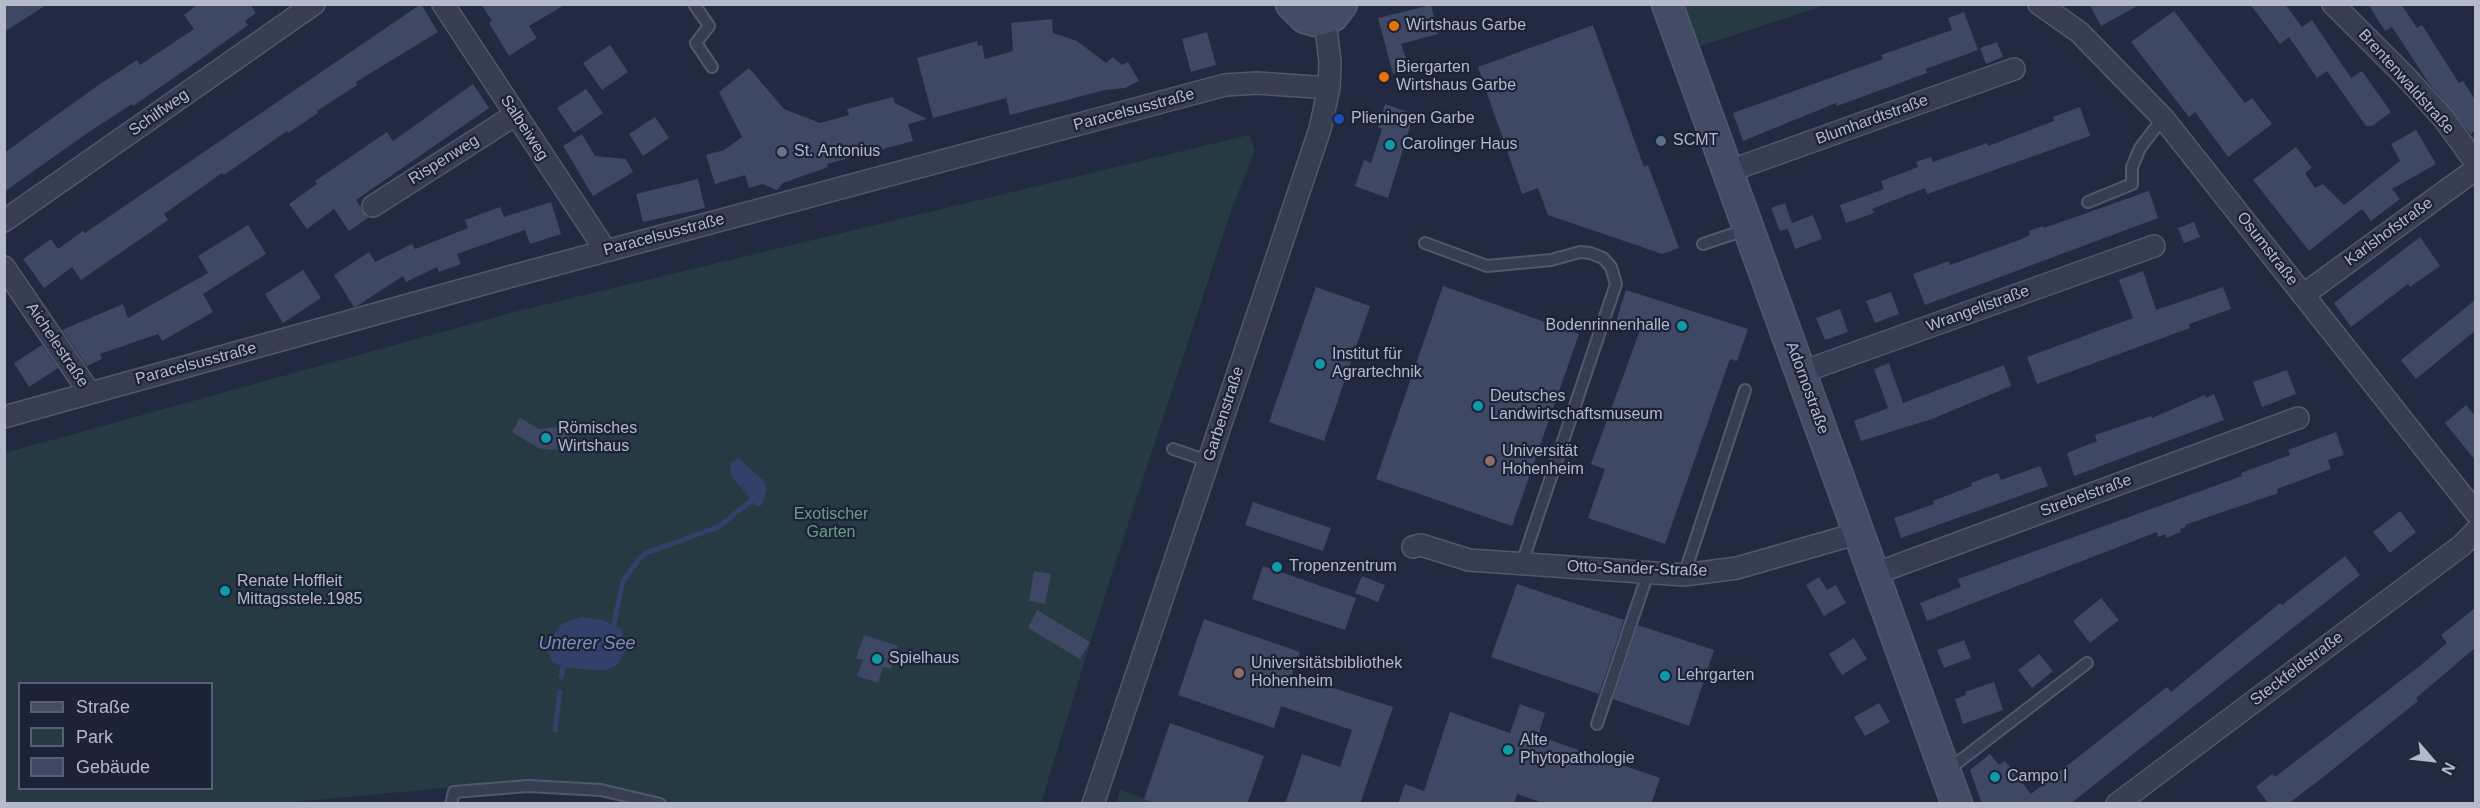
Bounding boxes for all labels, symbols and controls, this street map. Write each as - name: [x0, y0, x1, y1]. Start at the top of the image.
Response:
- place label: Wirtshaus Garbe: [1406, 16, 1526, 36]
- marker: Wirtshaus Garbe: [1387, 19, 1401, 33]
- street label: Brentenwaldstraße: [2354, 26, 2458, 138]
- place label: Biergarten Wirtshaus Garbe: [1396, 58, 1516, 96]
- marker: Biergarten Wirtshaus Garbe: [1377, 70, 1391, 84]
- street label: Schilfweg: [125, 85, 193, 141]
- street label: Paracelsusstraße: [1071, 85, 1197, 135]
- street label: Blumhardtstraße: [1813, 91, 1931, 149]
- street label: Salbeiweg: [496, 92, 552, 164]
- place label: Plieningen Garbe: [1351, 109, 1475, 129]
- marker: Plieningen Garbe: [1332, 112, 1346, 126]
- street label: Rispenweg: [405, 131, 483, 189]
- place label: SCMT: [1673, 131, 1718, 151]
- marker: SCMT: [1654, 134, 1668, 148]
- place label: Carolinger Haus: [1402, 135, 1518, 155]
- marker: Carolinger Haus: [1383, 138, 1397, 152]
- place label: St. Antonius: [794, 142, 880, 162]
- marker: St. Antonius: [775, 145, 789, 159]
- street label: Karlshofstraße: [2341, 194, 2437, 270]
- street label: Osumstraße: [2232, 208, 2302, 290]
- street label: Paracelsusstraße: [601, 210, 727, 260]
- street label: Wrangellstraße: [1924, 281, 2032, 337]
- street label: Aichelestraße: [22, 299, 92, 391]
- place label: Bodenrinnenhalle: [1545, 316, 1670, 336]
- marker: Bodenrinnenhalle: [1675, 319, 1689, 333]
- street label: Paracelsusstraße: [133, 339, 259, 389]
- street label: Adornostraße: [1781, 339, 1833, 437]
- place label: Institut für Agrartechnik: [1332, 345, 1422, 383]
- marker: Institut für Agrartechnik: [1313, 357, 1327, 371]
- street label: Garbenstraße: [1200, 364, 1248, 464]
- place label: Deutsches Landwirtschaftsmuseum: [1490, 387, 1663, 425]
- marker: Deutsches Landwirtschaftsmuseum: [1471, 399, 1485, 413]
- place label: Römisches Wirtshaus: [558, 419, 637, 457]
- marker: Römisches Wirtshaus: [539, 431, 553, 445]
- place label: Universität Hohenheim: [1502, 442, 1584, 480]
- marker: Universität Hohenheim: [1483, 454, 1497, 468]
- street label: Strebelstraße: [2038, 471, 2134, 521]
- park label: Exotischer Garten: [794, 505, 868, 543]
- place label: Tropenzentrum: [1289, 557, 1397, 577]
- street label: Otto-Sander-Straße: [1566, 557, 1708, 581]
- marker: Tropenzentrum: [1270, 560, 1284, 574]
- place label: Renate Hoffleit Mittagsstele.1985: [237, 572, 362, 610]
- marker: Renate Hoffleit Mittagsstele.1985: [218, 584, 232, 598]
- street label: Steckfeldstraße: [2247, 628, 2347, 710]
- water label: Unterer See: [538, 633, 636, 655]
- place label: Spielhaus: [889, 649, 959, 669]
- marker: Spielhaus: [870, 652, 884, 666]
- place label: Universitätsbibliothek Hohenheim: [1251, 654, 1402, 692]
- marker: Universitätsbibliothek Hohenheim: [1232, 666, 1246, 680]
- place label: Lehrgarten: [1677, 666, 1754, 686]
- marker: Lehrgarten: [1658, 669, 1672, 683]
- legend: [18, 682, 213, 790]
- text: Straße: [76, 697, 130, 717]
- text: Park: [76, 727, 113, 747]
- north arrow: [2402, 730, 2462, 790]
- place label: Alte Phytopathologie: [1520, 731, 1635, 769]
- marker: Alte Phytopathologie: [1501, 743, 1515, 757]
- text: Gebäude: [76, 757, 150, 777]
- text: N: [2438, 760, 2459, 778]
- place label: Campo I: [2007, 767, 2067, 787]
- marker: Campo I: [1988, 770, 2002, 784]

